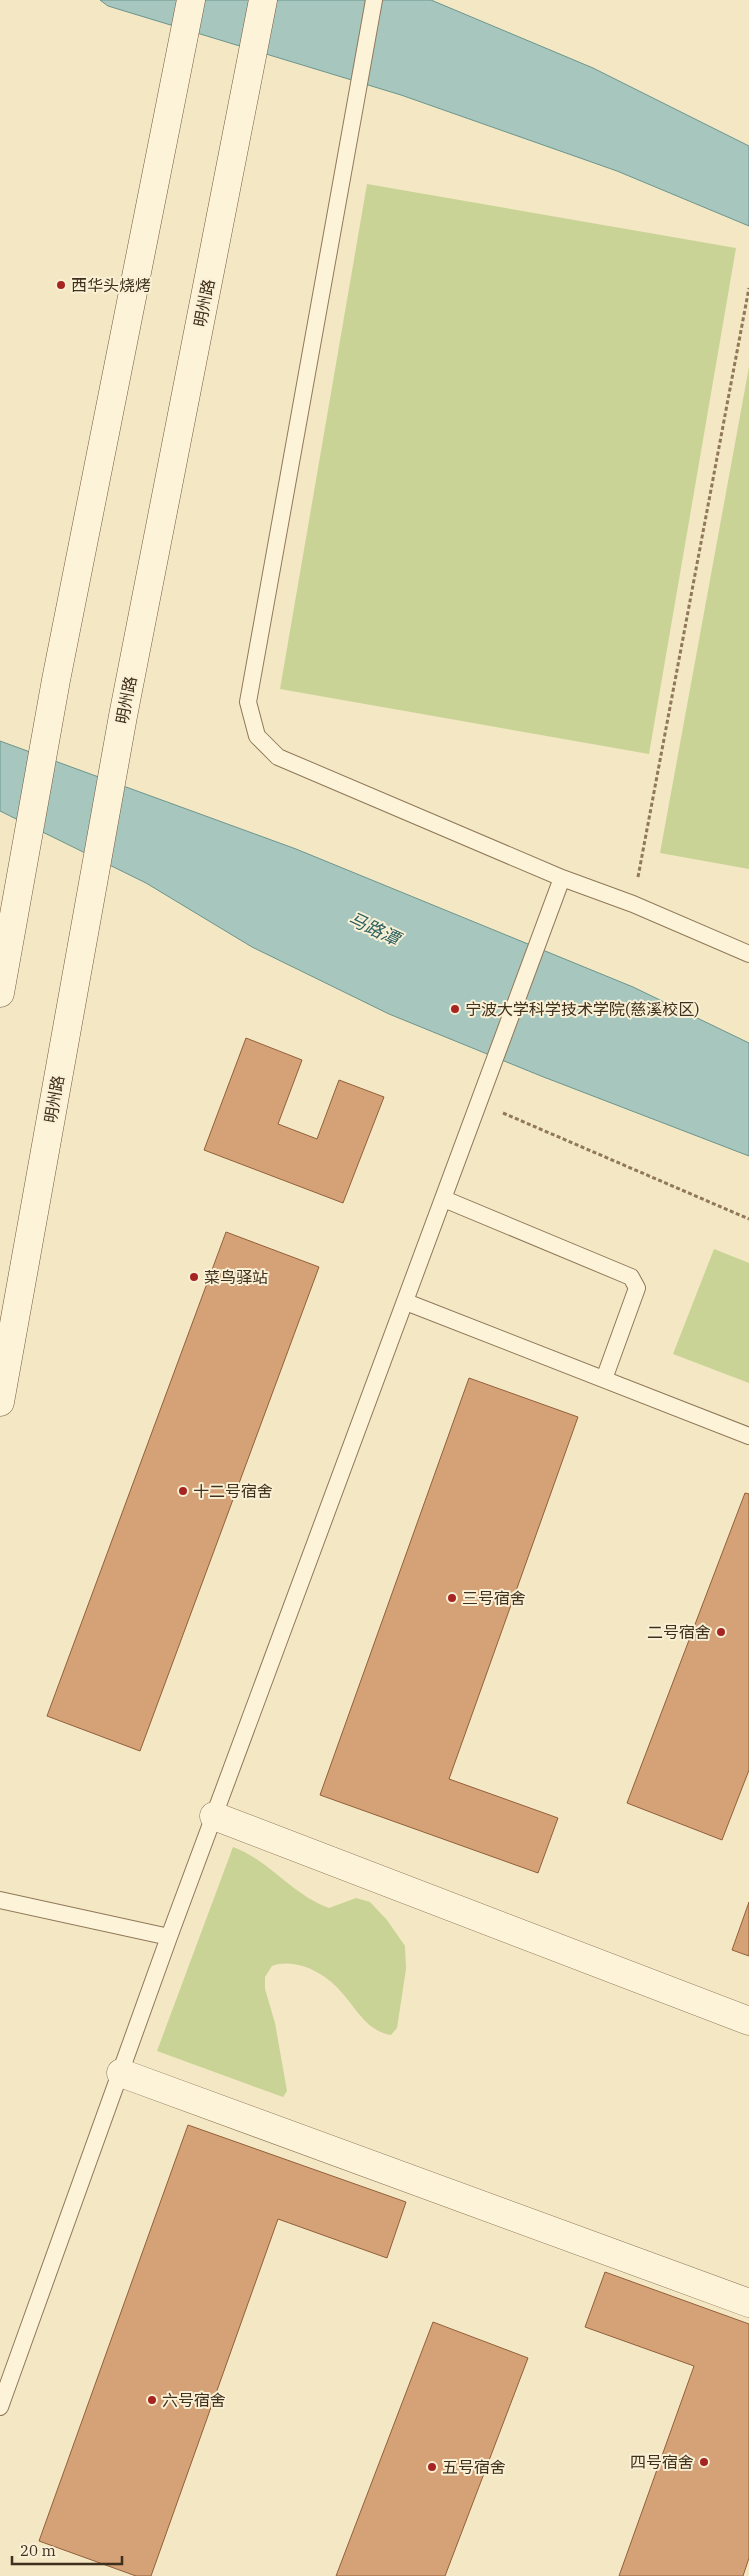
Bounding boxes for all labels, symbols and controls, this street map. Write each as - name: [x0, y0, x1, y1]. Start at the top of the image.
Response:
- place label: 西华头烧烤: [71, 275, 151, 295]
- street label: 明州路: [190, 278, 218, 328]
- marker: 西华头烧烤: [55, 279, 67, 291]
- street label: 明州路: [112, 675, 140, 725]
- water label: 马路潭: [345, 907, 406, 952]
- place label: 宁波大学科学技术学院(慈溪校区): [465, 999, 700, 1019]
- marker: 宁波大学科学技术学院(慈溪校区): [449, 1003, 461, 1015]
- street label: 明州路: [40, 1074, 68, 1124]
- place label: 菜鸟驿站: [204, 1267, 268, 1287]
- marker: 菜鸟驿站: [188, 1271, 200, 1283]
- place label: 十二号宿舍: [193, 1481, 273, 1501]
- marker: 十二号宿舍: [177, 1485, 189, 1497]
- place label: 三号宿舍: [462, 1588, 526, 1608]
- marker: 三号宿舍: [446, 1592, 458, 1604]
- place label: 二号宿舍: [647, 1622, 711, 1642]
- marker: 二号宿舍: [715, 1626, 727, 1638]
- place label: 六号宿舍: [162, 2390, 226, 2410]
- marker: 六号宿舍: [146, 2394, 158, 2406]
- place label: 四号宿舍: [630, 2452, 694, 2472]
- marker: 四号宿舍: [698, 2456, 710, 2468]
- place label: 五号宿舍: [442, 2457, 506, 2477]
- marker: 五号宿舍: [426, 2461, 438, 2473]
- scale bar: [12, 2534, 122, 2566]
- text: 20 m: [20, 2541, 56, 2560]

